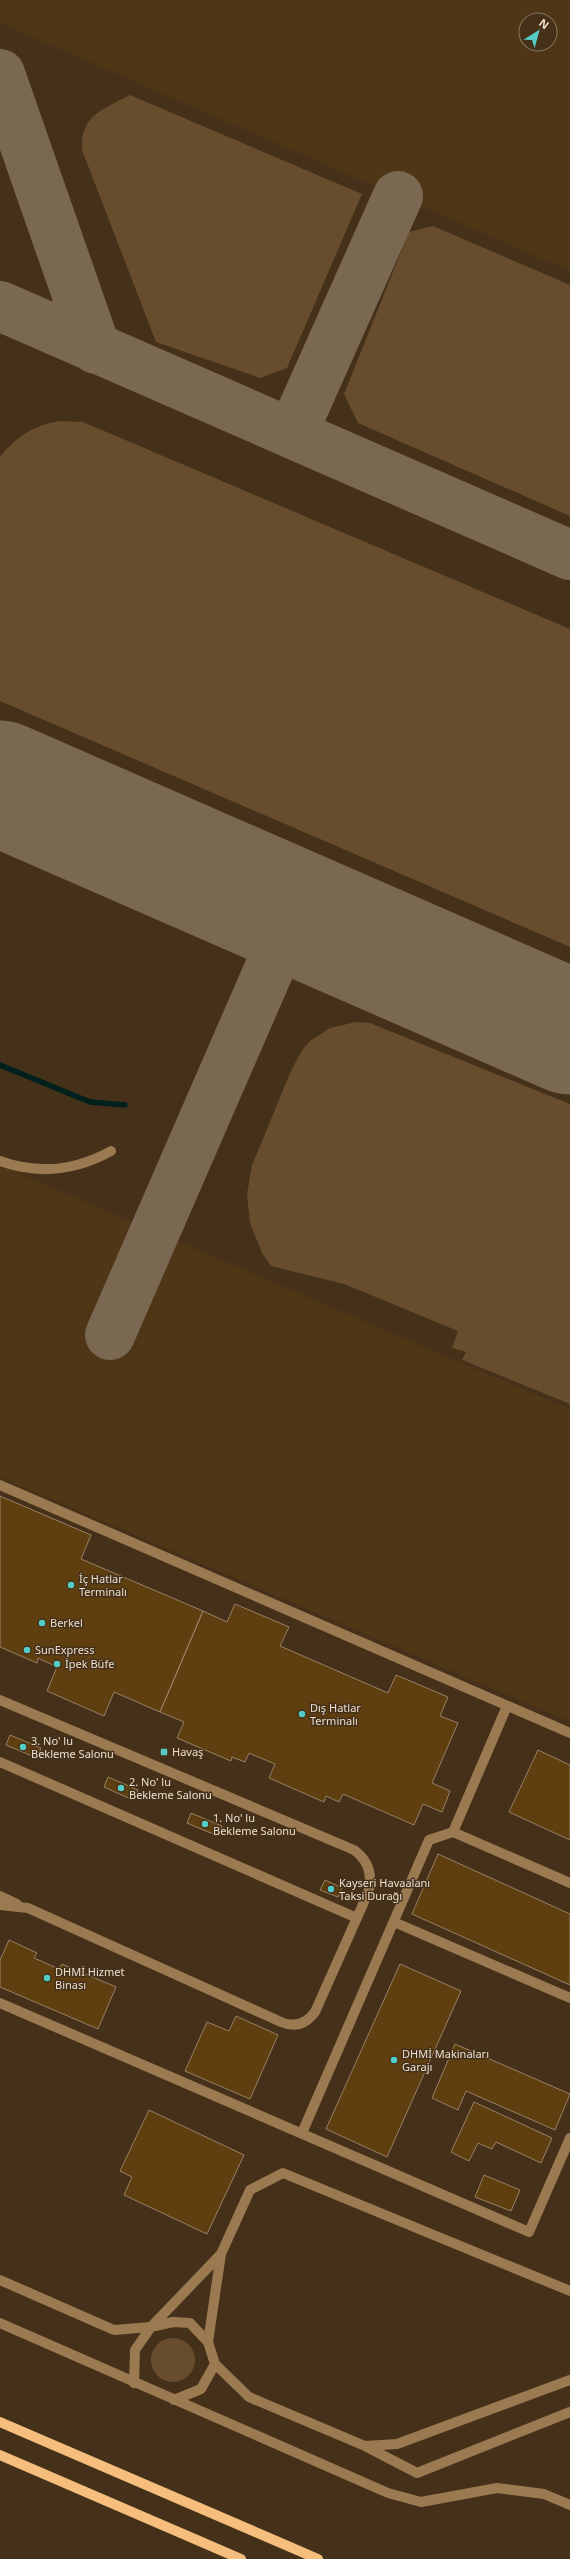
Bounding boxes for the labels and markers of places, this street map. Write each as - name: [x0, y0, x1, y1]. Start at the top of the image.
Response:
- place label: İç Hatlar Terminalı: [79, 1571, 127, 1599]
- marker: İç Hatlar Terminalı: [66, 1580, 76, 1590]
- place label: Berkel: [50, 1615, 83, 1630]
- marker: Berkel: [37, 1618, 47, 1628]
- place label: SunExpress: [35, 1642, 94, 1657]
- marker: SunExpress: [22, 1645, 32, 1655]
- place label: İpek Büfe: [65, 1656, 114, 1671]
- marker: İpek Büfe: [52, 1659, 62, 1669]
- place label: Dış Hatlar Terminalı: [310, 1700, 361, 1728]
- marker: Dış Hatlar Terminalı: [297, 1709, 307, 1719]
- place label: 3. No' lu Bekleme Salonu: [31, 1733, 114, 1761]
- marker: 3. No' lu Bekleme Salonu: [18, 1742, 28, 1752]
- place label: Havaş: [172, 1744, 203, 1759]
- marker: Havaş: [159, 1747, 169, 1757]
- place label: 2. No' lu Bekleme Salonu: [129, 1774, 212, 1802]
- marker: 2. No' lu Bekleme Salonu: [116, 1783, 126, 1793]
- place label: 1. No' lu Bekleme Salonu: [213, 1810, 296, 1838]
- marker: 1. No' lu Bekleme Salonu: [200, 1819, 210, 1829]
- place label: Kayseri Havaalanı Taksi Durağı: [339, 1875, 430, 1903]
- marker: Kayseri Havaalanı Taksi Durağı: [326, 1884, 336, 1894]
- place label: DHMİ Hizmet Binası: [55, 1964, 124, 1992]
- marker: DHMİ Hizmet Binası: [42, 1973, 52, 1983]
- place label: DHMİ Makinaları Garajı: [402, 2046, 489, 2074]
- marker: DHMİ Makinaları Garajı: [389, 2055, 399, 2065]

